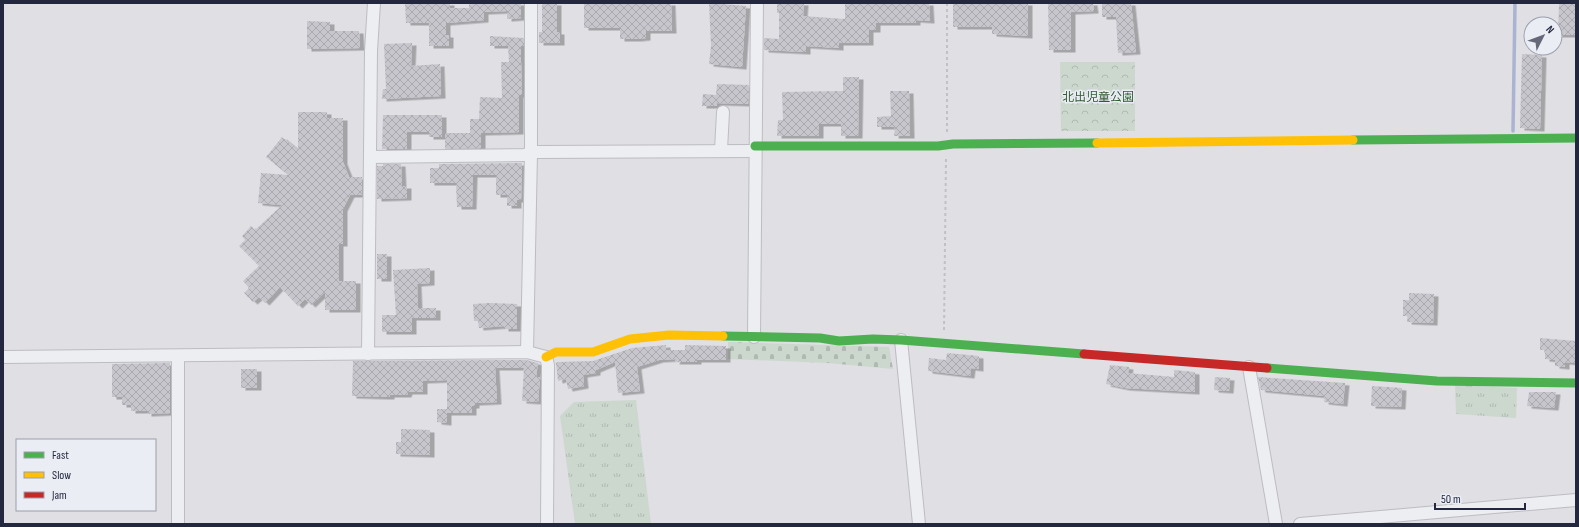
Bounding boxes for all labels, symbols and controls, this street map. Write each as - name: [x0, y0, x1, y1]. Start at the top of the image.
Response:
- north arrow: [1523, 16, 1563, 56]
- text: N: [1543, 23, 1557, 36]
- park label: 北出児童公園: [1062, 90, 1134, 105]
- legend: [16, 439, 156, 511]
- text: Fast: [52, 448, 69, 463]
- text: Slow: [52, 468, 71, 483]
- scale bar: [1435, 485, 1525, 511]
- text: Jam: [51, 488, 67, 503]
- text: 50 m: [1441, 492, 1461, 507]

